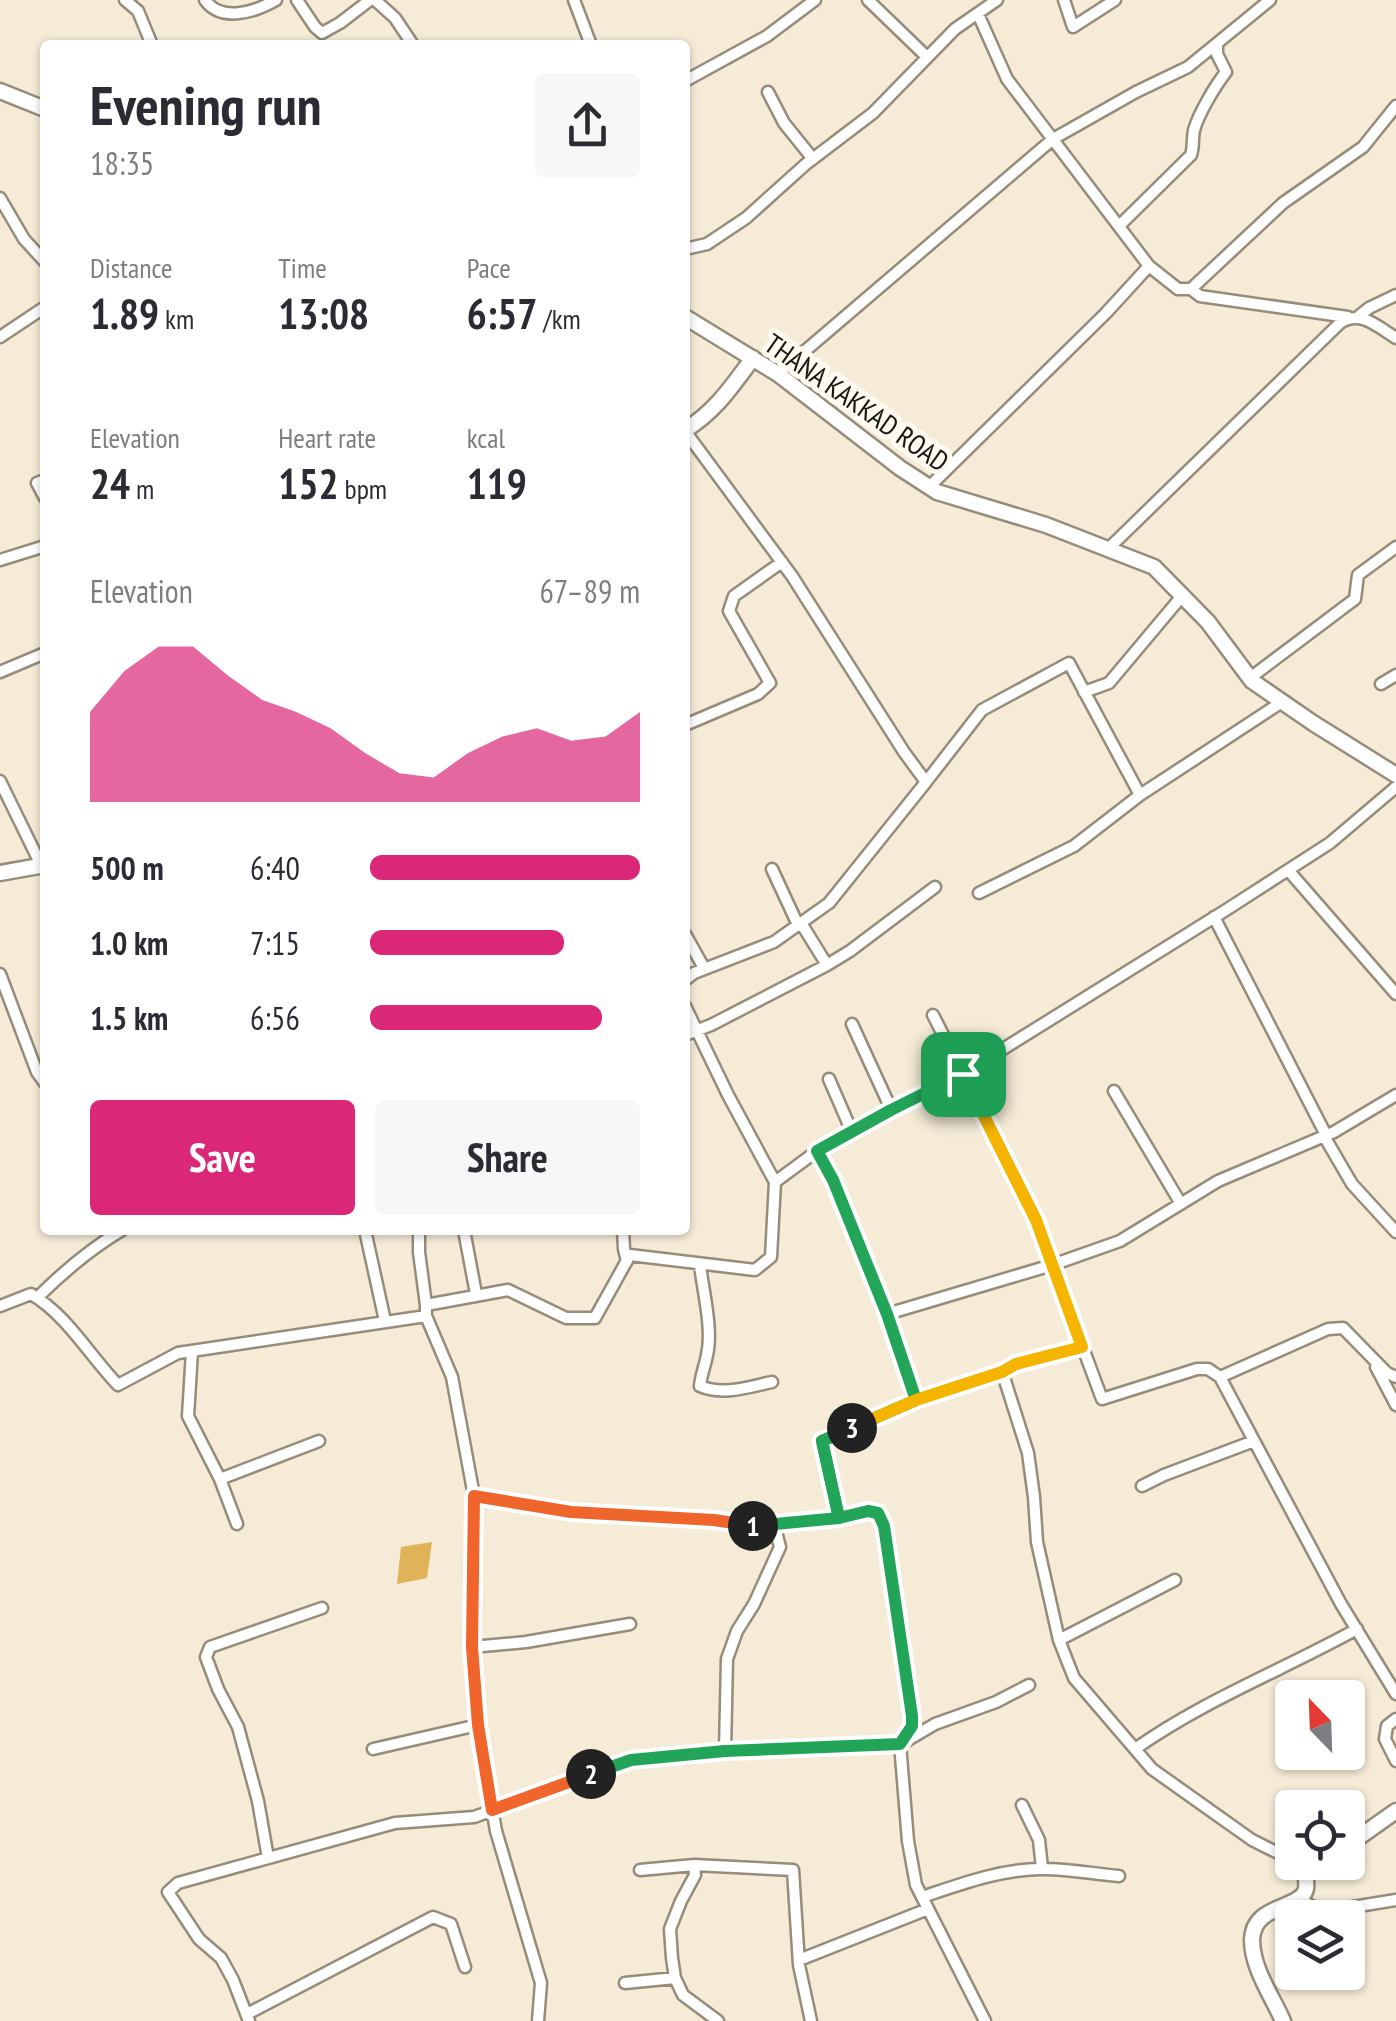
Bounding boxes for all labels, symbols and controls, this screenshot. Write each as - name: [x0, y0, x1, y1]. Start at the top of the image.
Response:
- text: Evening run: [90, 69, 322, 140]
- button: share: [535, 73, 640, 178]
- text: 18:35: [90, 142, 154, 184]
- text: Distance: [90, 249, 173, 286]
- text: Time: [278, 249, 327, 286]
- text: Pace: [467, 249, 511, 286]
- text: 1.89: [90, 286, 159, 341]
- text: 13:08: [278, 286, 369, 341]
- text: 6:57: [467, 286, 537, 341]
- text: km: [159, 300, 194, 337]
- text: /km: [537, 300, 581, 337]
- street label: THANA KAKKAD ROAD: [758, 325, 956, 479]
- text: Elevation: [90, 419, 180, 456]
- text: Heart rate: [278, 419, 376, 456]
- text: kcal: [467, 419, 505, 456]
- text: 24: [90, 456, 130, 511]
- text: 152: [278, 456, 339, 511]
- text: 119: [467, 456, 527, 511]
- text: m: [130, 470, 154, 507]
- text: bpm: [339, 470, 387, 507]
- text: Elevation: [90, 570, 193, 612]
- text: 67–89 m: [539, 570, 640, 612]
- text: 500 m: [90, 847, 164, 889]
- text: 6:40: [250, 847, 300, 889]
- text: 1.0 km: [90, 922, 168, 964]
- text: 7:15: [250, 922, 300, 964]
- text: 1.5 km: [90, 997, 168, 1039]
- text: 6:56: [250, 997, 300, 1039]
- pin: [921, 1032, 1006, 1117]
- icon: arrive: [936, 1047, 991, 1102]
- button: Save: [90, 1100, 355, 1215]
- button: Share: [375, 1100, 640, 1215]
- pin: 3: [827, 1403, 877, 1453]
- text: 3: [845, 1409, 859, 1446]
- pin: 1: [728, 1501, 778, 1551]
- text: 1: [746, 1507, 760, 1544]
- north arrow: [1275, 1680, 1365, 1770]
- map controls: [1275, 1680, 1365, 1990]
- pin: 2: [566, 1749, 616, 1799]
- text: 2: [584, 1755, 598, 1792]
- button: locate: [1275, 1790, 1365, 1880]
- button: layers: [1275, 1900, 1365, 1990]

